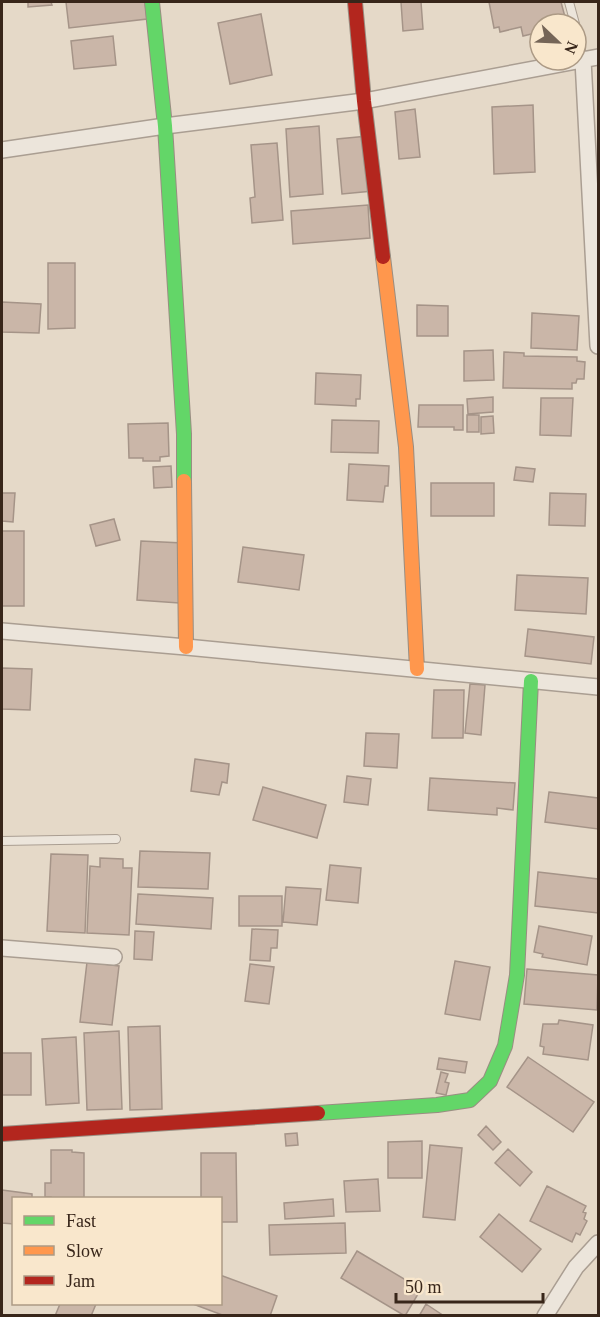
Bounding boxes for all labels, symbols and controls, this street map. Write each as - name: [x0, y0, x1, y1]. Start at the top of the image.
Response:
- north arrow: [528, 12, 588, 72]
- text: N: [561, 39, 581, 57]
- legend: [12, 1197, 222, 1305]
- text: Fast: [66, 1211, 96, 1231]
- text: Slow: [66, 1241, 103, 1261]
- scale bar: [396, 1266, 543, 1304]
- text: Jam: [66, 1271, 95, 1291]
- text: 50 m: [405, 1277, 442, 1297]

